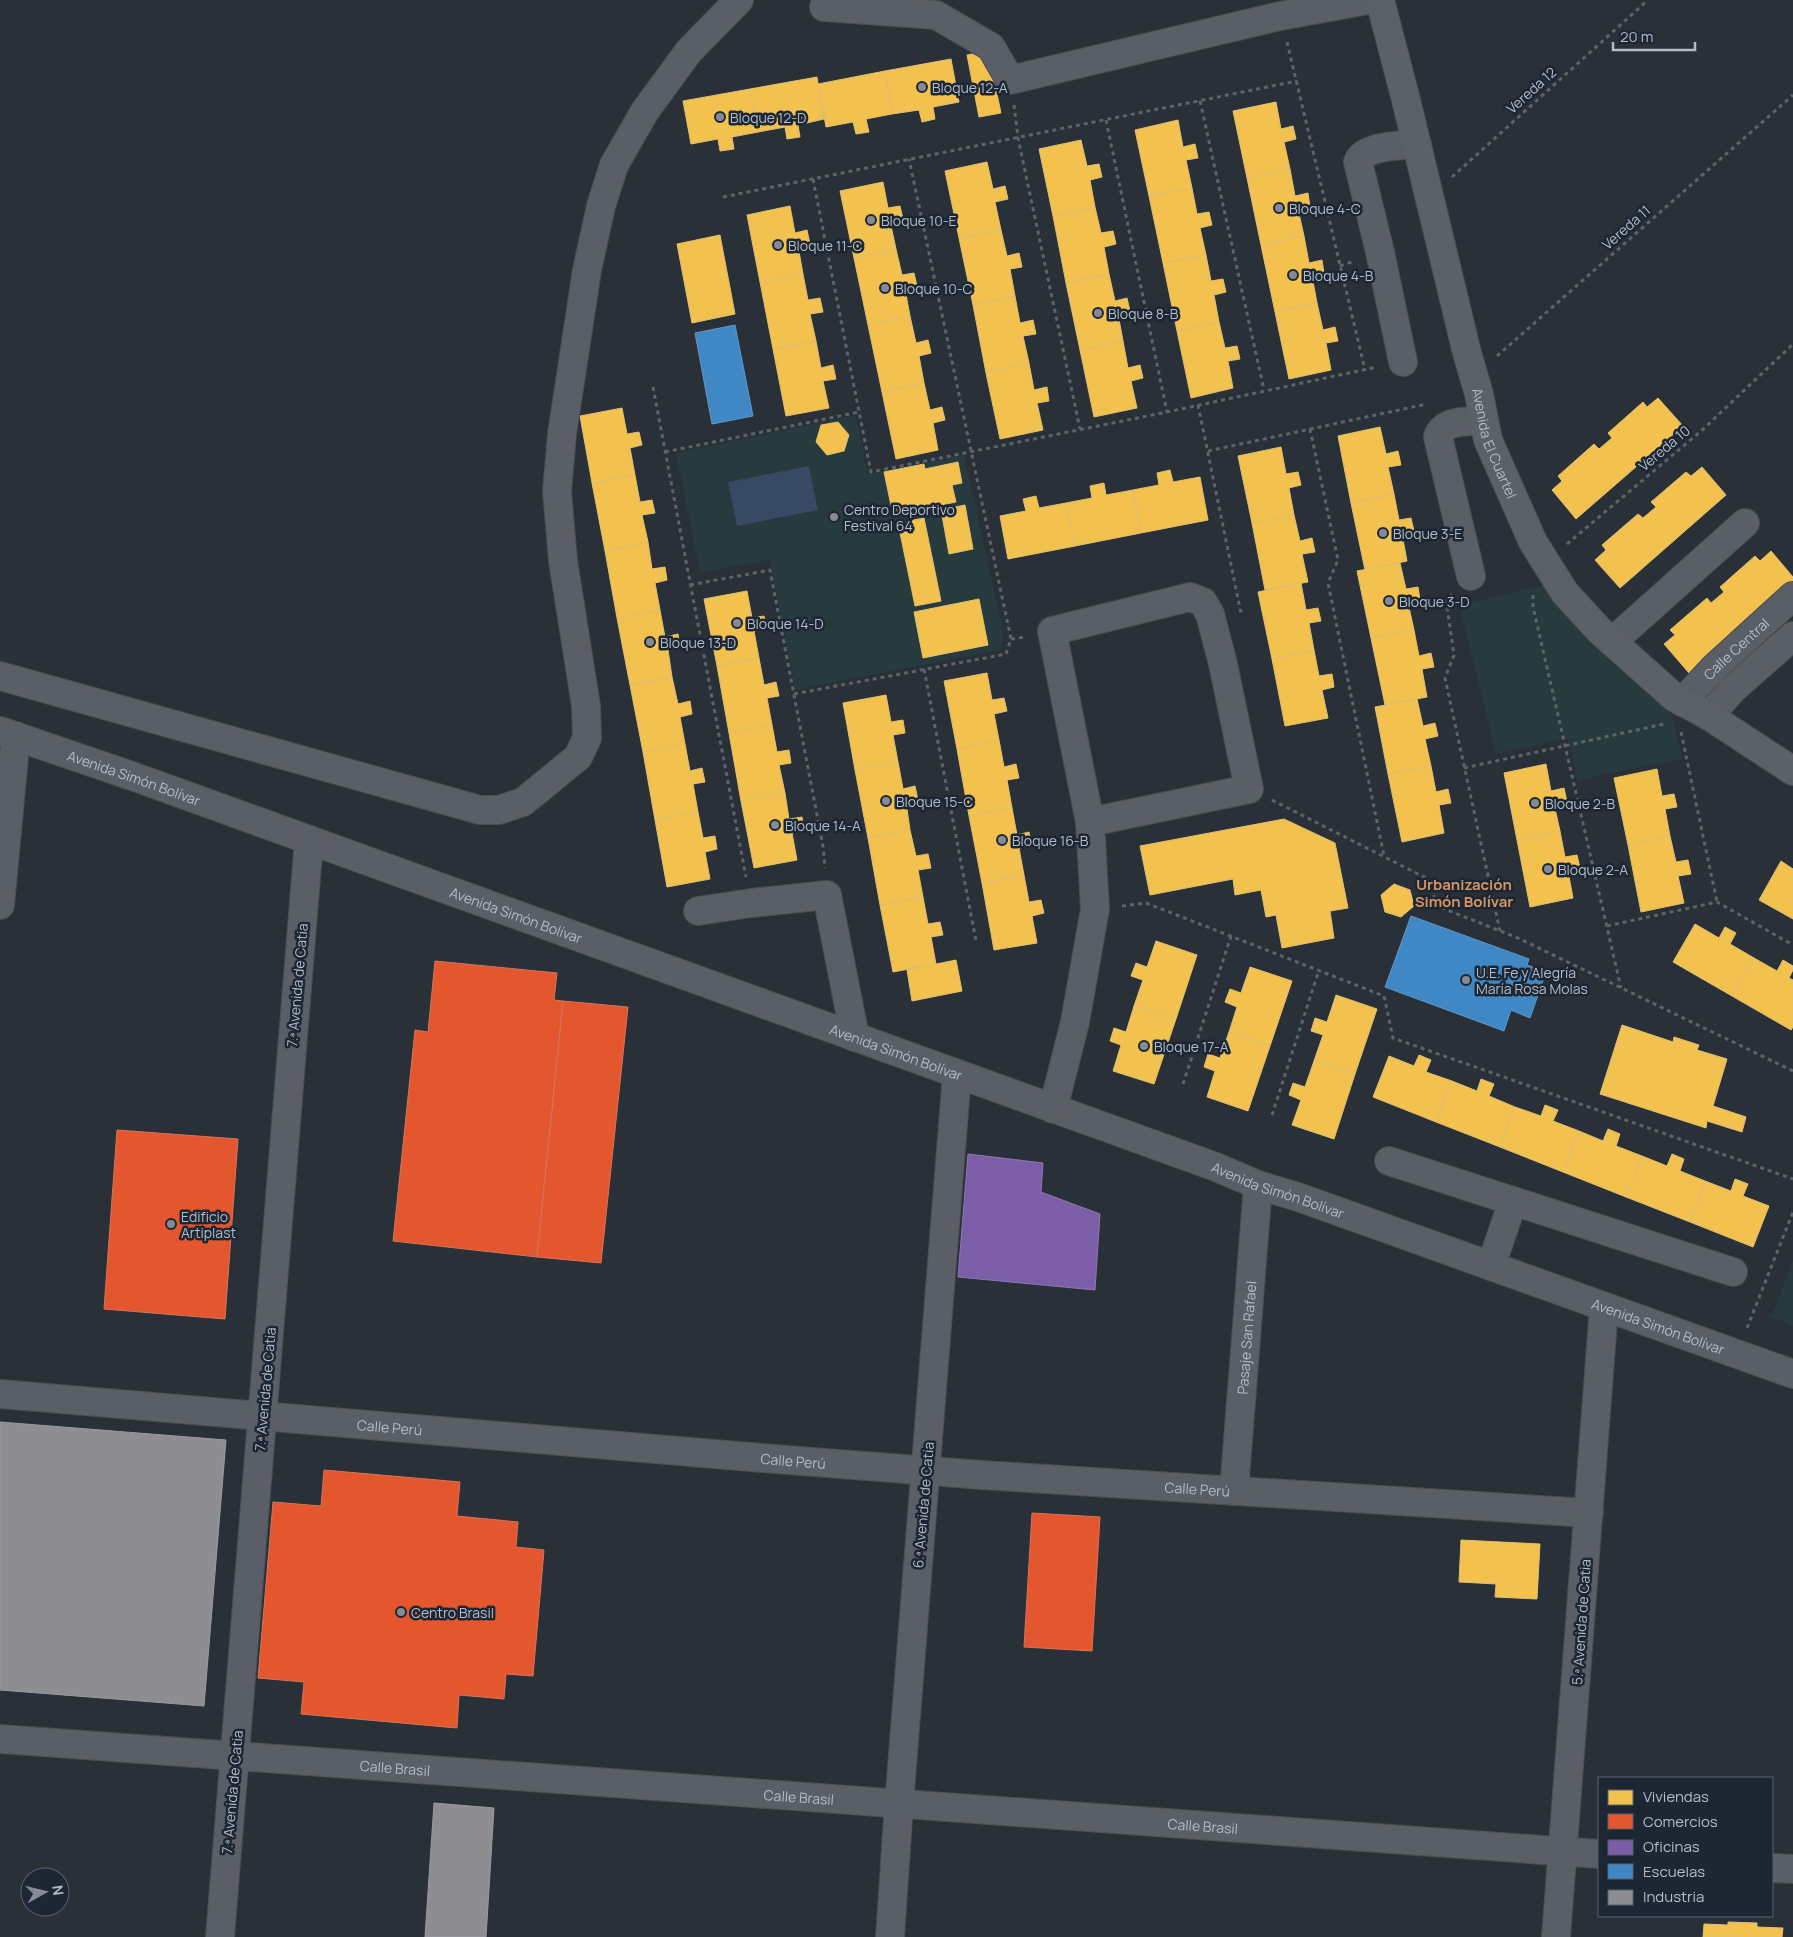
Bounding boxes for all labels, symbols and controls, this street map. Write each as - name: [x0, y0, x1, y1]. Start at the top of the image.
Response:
- scale bar: [1613, 20, 1696, 52]
- text: 20 m: [1620, 26, 1653, 47]
- street label: Vereda 12: [1502, 62, 1560, 118]
- place label: Bloque 12-A: [932, 78, 1008, 97]
- marker: Bloque 12-A: [916, 81, 928, 93]
- place label: Bloque 12-D: [730, 108, 806, 127]
- marker: Bloque 12-D: [714, 111, 726, 123]
- place label: Bloque 4-C: [1289, 199, 1361, 218]
- street label: Vereda 11: [1598, 201, 1654, 253]
- marker: Bloque 4-C: [1273, 202, 1285, 214]
- place label: Bloque 10-E: [881, 211, 957, 230]
- marker: Bloque 10-E: [865, 214, 877, 226]
- place label: Bloque 11-C: [788, 236, 863, 255]
- marker: Bloque 11-C: [772, 239, 784, 251]
- place label: Bloque 4-B: [1303, 266, 1374, 285]
- marker: Bloque 4-B: [1287, 269, 1299, 281]
- place label: Bloque 10-C: [895, 279, 973, 298]
- marker: Bloque 10-C: [879, 282, 891, 294]
- place label: Bloque 8-B: [1108, 304, 1179, 323]
- marker: Bloque 8-B: [1092, 307, 1104, 319]
- street label: Avenida El Cuartel: [1468, 385, 1522, 501]
- street label: Vereda 10: [1634, 421, 1694, 475]
- place label: Centro Deportivo Festival 64: [844, 500, 955, 535]
- marker: Centro Deportivo Festival 64: [828, 511, 840, 523]
- place label: Bloque 3-E: [1393, 524, 1462, 543]
- marker: Bloque 3-E: [1377, 527, 1389, 539]
- place label: Bloque 3-D: [1399, 592, 1470, 611]
- marker: Bloque 3-D: [1383, 595, 1395, 607]
- street label: Calle Central: [1699, 613, 1773, 683]
- place label: Bloque 14-D: [747, 614, 824, 633]
- marker: Bloque 14-D: [731, 617, 743, 629]
- place label: Bloque 13-D: [660, 633, 736, 652]
- marker: Bloque 13-D: [644, 636, 656, 648]
- street label: Avenida Simón Bolívar: [65, 745, 203, 810]
- place label: Bloque 15-C: [896, 792, 973, 811]
- place label: Bloque 2-B: [1545, 794, 1616, 813]
- marker: Bloque 15-C: [880, 795, 892, 807]
- marker: Bloque 2-B: [1529, 797, 1541, 809]
- place label: Bloque 14-A: [785, 816, 861, 835]
- marker: Bloque 14-A: [769, 819, 781, 831]
- place label: Bloque 16-B: [1012, 831, 1089, 850]
- marker: Bloque 16-B: [996, 834, 1008, 846]
- place label: Bloque 2-A: [1558, 860, 1628, 879]
- marker: Bloque 2-A: [1542, 863, 1554, 875]
- district label: Urbanización Simón Bolívar: [1415, 874, 1513, 912]
- street label: Avenida Simón Bolívar: [447, 882, 585, 947]
- street label: 7.ª Avenida de Catia: [282, 922, 312, 1048]
- place label: U.E. Fe y Alegría María Rosa Molas: [1476, 963, 1588, 998]
- marker: U.E. Fe y Alegría María Rosa Molas: [1460, 974, 1472, 986]
- street label: Avenida Simón Bolívar: [827, 1019, 965, 1084]
- place label: Bloque 17-A: [1154, 1037, 1229, 1056]
- marker: Bloque 17-A: [1138, 1040, 1150, 1052]
- street label: Avenida Simón Bolívar: [1209, 1157, 1347, 1222]
- place label: Edificio Artiplast: [181, 1207, 236, 1242]
- marker: Edificio Artiplast: [165, 1218, 177, 1230]
- street label: Pasaje San Rafael: [1232, 1280, 1260, 1395]
- street label: Avenida Simón Bolívar: [1589, 1293, 1727, 1358]
- street label: 7.ª Avenida de Catia: [250, 1326, 280, 1452]
- street label: Calle Perú: [356, 1415, 423, 1439]
- street label: 6.ª Avenida de Catia: [908, 1441, 938, 1569]
- street label: Calle Perú: [760, 1448, 827, 1472]
- street label: Calle Perú: [1164, 1477, 1230, 1500]
- street label: 5.ª Avenida de Catia: [1567, 1558, 1595, 1686]
- place label: Centro Brasil: [411, 1603, 494, 1622]
- marker: Centro Brasil: [395, 1606, 407, 1618]
- street label: 7.ª Avenida de Catia: [217, 1729, 247, 1855]
- street label: Calle Brasil: [359, 1755, 431, 1779]
- legend: [1598, 1777, 1773, 1917]
- street label: Calle Brasil: [763, 1784, 835, 1808]
- text: Viviendas: [1643, 1786, 1709, 1807]
- text: Comercios: [1643, 1811, 1718, 1832]
- street label: Calle Brasil: [1167, 1814, 1239, 1838]
- text: Oficinas: [1643, 1836, 1700, 1857]
- text: Escuelas: [1643, 1861, 1705, 1882]
- north arrow: [20, 1867, 70, 1917]
- text: N: [48, 1884, 68, 1896]
- text: Industria: [1643, 1886, 1704, 1907]

